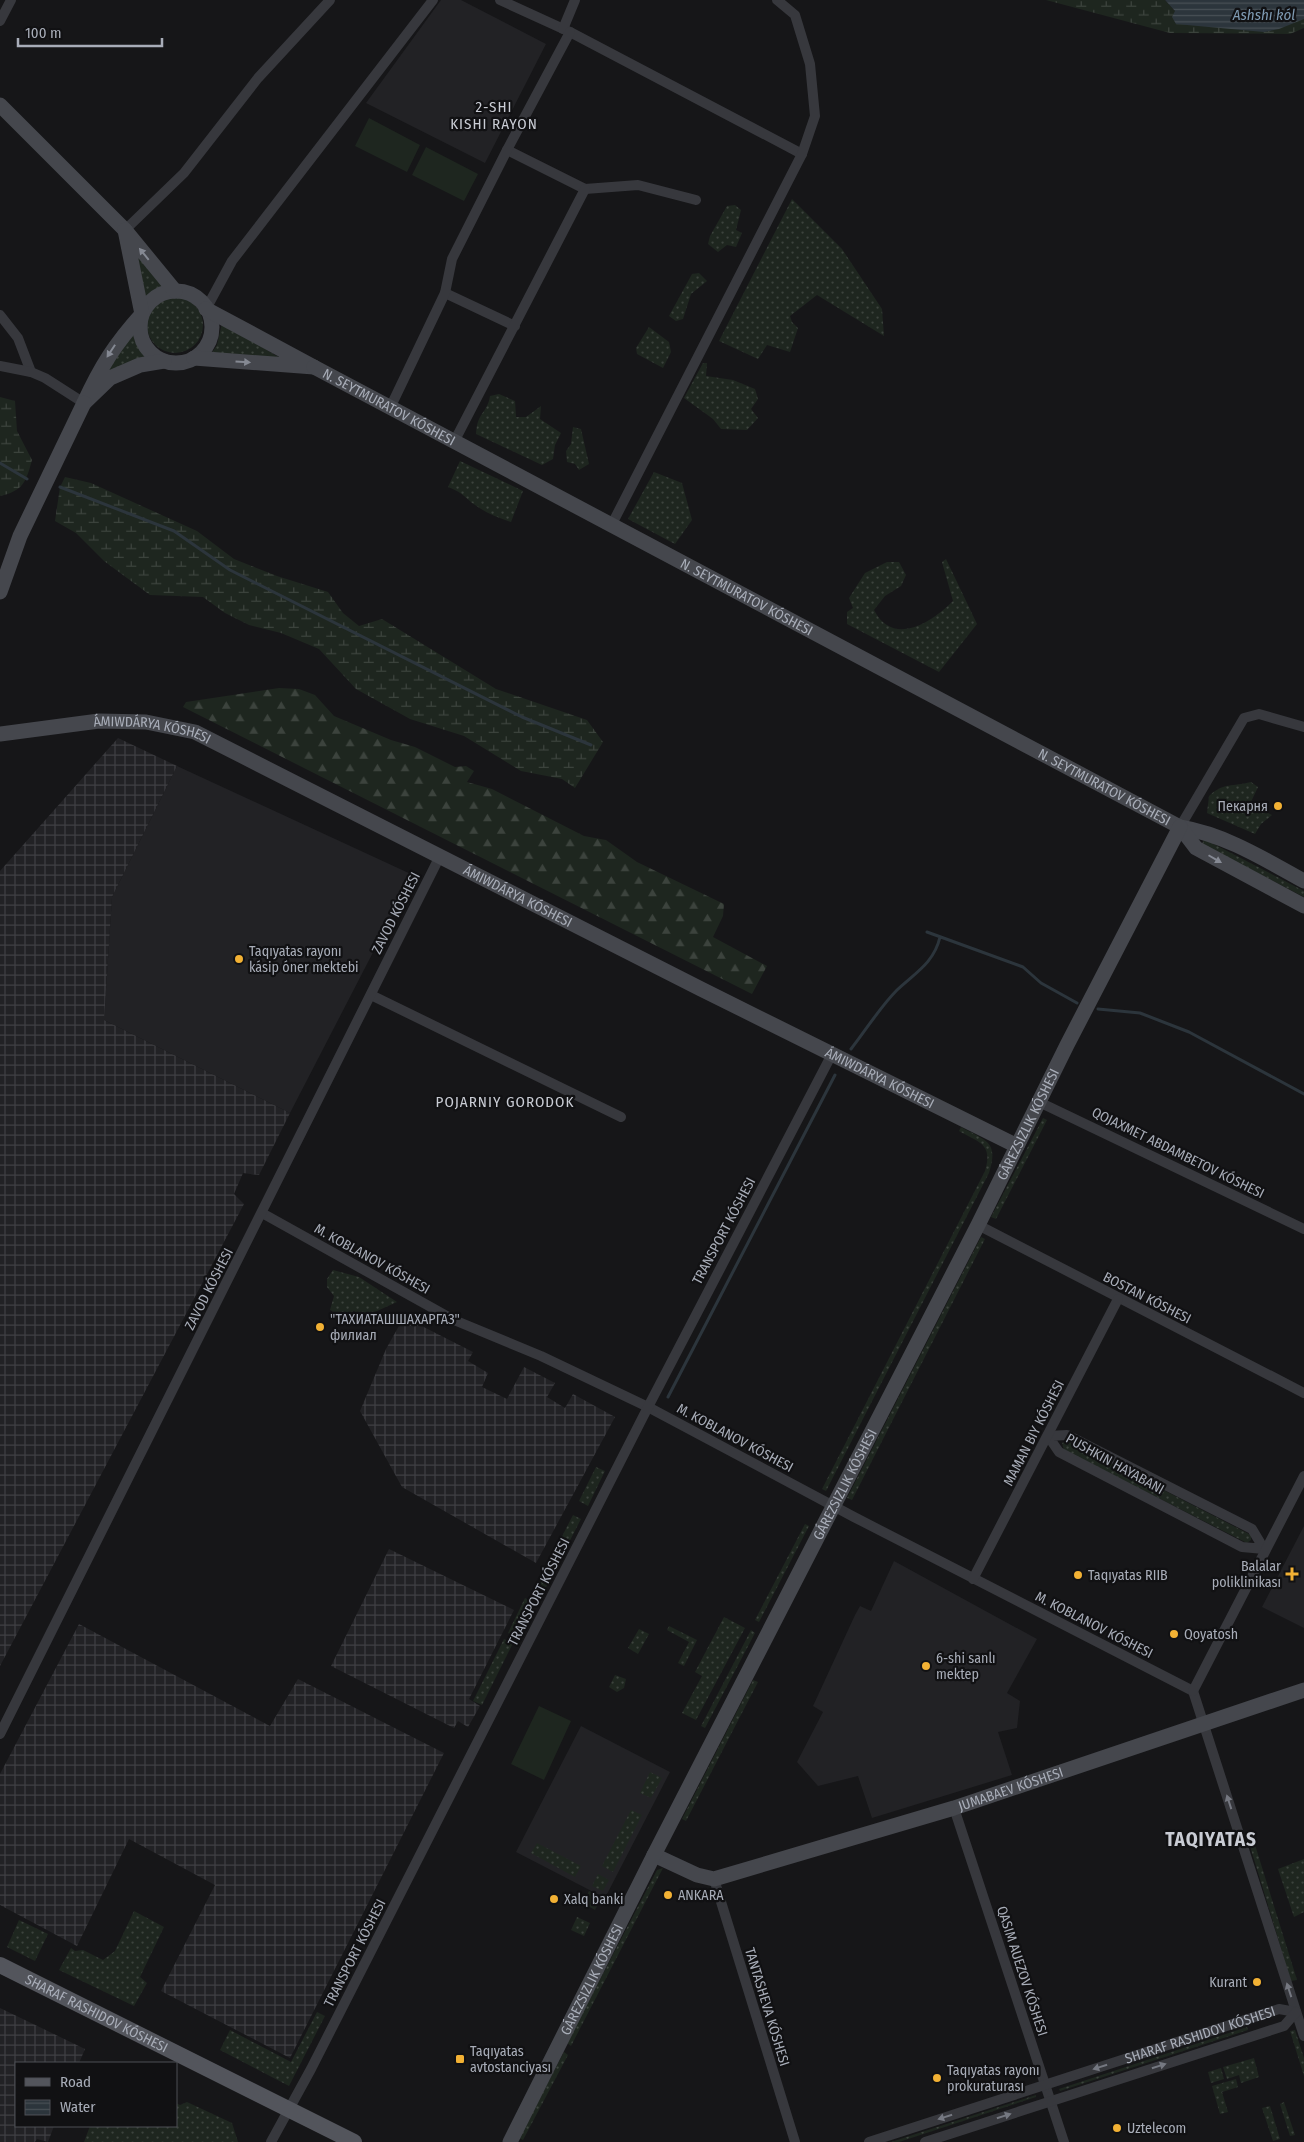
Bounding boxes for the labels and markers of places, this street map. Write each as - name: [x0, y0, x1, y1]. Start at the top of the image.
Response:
- place label: Пекарня: [1218, 798, 1268, 815]
- marker: Пекарня: [1272, 800, 1284, 812]
- place label: Taqıyatas rayonı kásip óner mektebi: [249, 943, 359, 976]
- marker: Taqıyatas rayonı kásip óner mektebi: [233, 953, 245, 965]
- place label: "ТАХИАТАШШАХАРГАЗ" филиал: [330, 1311, 460, 1344]
- marker: "ТАХИАТАШШАХАРГАЗ" филиал: [314, 1321, 326, 1333]
- place label: Balalar poliklinikası: [1212, 1558, 1281, 1591]
- place label: Taqıyatas RIIB: [1088, 1567, 1168, 1584]
- marker: Balalar poliklinikası: [1285, 1567, 1299, 1581]
- marker: Taqıyatas RIIB: [1072, 1569, 1084, 1581]
- place label: Qoyatosh: [1184, 1626, 1238, 1643]
- marker: Qoyatosh: [1168, 1628, 1180, 1640]
- place label: 6-shi sanlı mektep: [936, 1650, 996, 1683]
- marker: 6-shi sanlı mektep: [920, 1660, 932, 1672]
- place label: ANKARA: [678, 1887, 724, 1904]
- marker: ANKARA: [662, 1889, 674, 1901]
- place label: Xalq banki: [564, 1891, 624, 1908]
- marker: Xalq banki: [548, 1893, 560, 1905]
- place label: Kurant: [1209, 1974, 1247, 1991]
- marker: Kurant: [1251, 1976, 1263, 1988]
- place label: Taqıyatas avtostanciyası: [470, 2043, 551, 2076]
- marker: Taqıyatas avtostanciyası: [454, 2053, 466, 2065]
- place label: Taqıyatas rayonı prokuraturası: [947, 2062, 1040, 2095]
- marker: Taqıyatas rayonı prokuraturası: [931, 2072, 943, 2084]
- place label: Uztelecom: [1127, 2120, 1186, 2137]
- marker: Uztelecom: [1111, 2122, 1123, 2134]

